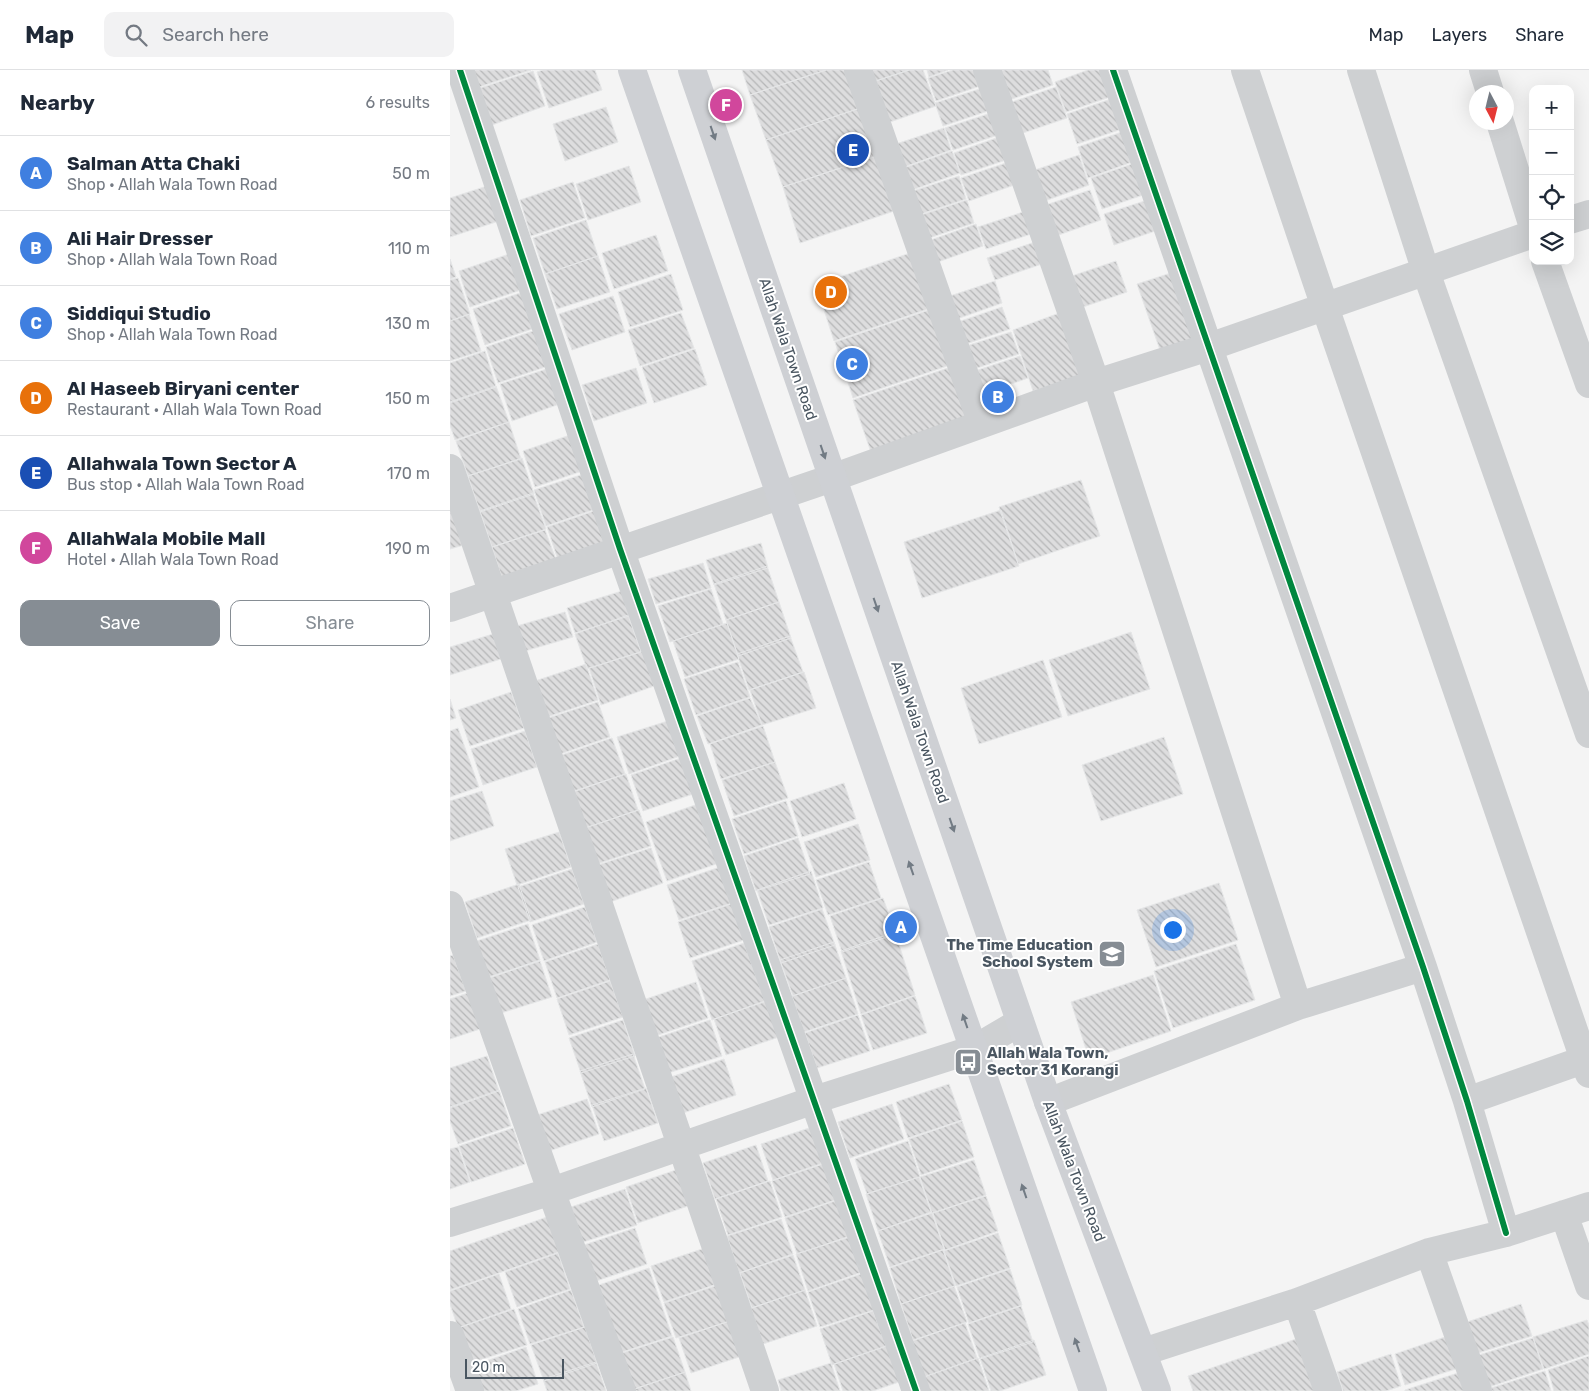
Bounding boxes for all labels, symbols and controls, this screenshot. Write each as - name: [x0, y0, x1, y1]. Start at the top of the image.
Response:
- search box: [104, 12, 454, 57]
- text: Map: [25, 21, 74, 49]
- icon: search: [122, 21, 150, 49]
- text: Search here: [162, 23, 269, 46]
- text: Map: [1369, 24, 1404, 46]
- text: Layers: [1432, 24, 1487, 46]
- text: Share: [1515, 24, 1564, 46]
- north arrow: [1469, 85, 1514, 130]
- map controls: [1529, 85, 1574, 265]
- button: +: [1529, 85, 1574, 130]
- pin: F: [710, 86, 742, 124]
- text: Nearby: [20, 90, 95, 115]
- text: 6 results: [365, 93, 430, 112]
- one-way arrow: [710, 125, 717, 140]
- button: −: [1529, 130, 1574, 175]
- pin: E: [837, 131, 869, 169]
- text: Salman Atta Chaki: [67, 152, 240, 175]
- text: A: [30, 164, 42, 183]
- text: 50 m: [392, 164, 430, 183]
- text: Shop · Allah Wala Town Road: [67, 175, 277, 194]
- button: locate: [1529, 175, 1574, 220]
- button: layers: [1529, 220, 1574, 265]
- text: Ali Hair Dresser: [67, 227, 213, 250]
- text: B: [30, 239, 42, 258]
- text: 110 m: [388, 239, 430, 258]
- text: Shop · Allah Wala Town Road: [67, 250, 277, 269]
- pin: D: [815, 273, 847, 311]
- street label: Allah Wala Town Road: [755, 275, 821, 423]
- text: Siddiqui Studio: [67, 302, 211, 325]
- text: C: [30, 314, 42, 333]
- text: 130 m: [385, 314, 430, 333]
- text: Shop · Allah Wala Town Road: [67, 325, 277, 344]
- pin: C: [836, 345, 868, 383]
- text: Al Haseeb Biryani center: [67, 377, 299, 400]
- pin: B: [982, 378, 1014, 416]
- text: D: [30, 389, 42, 408]
- text: 150 m: [385, 389, 430, 408]
- text: Restaurant · Allah Wala Town Road: [67, 400, 322, 419]
- one-way arrow: [820, 444, 827, 459]
- text: Allahwala Town Sector A: [67, 452, 297, 475]
- text: E: [31, 464, 41, 483]
- text: 170 m: [387, 464, 430, 483]
- text: Bus stop · Allah Wala Town Road: [67, 475, 305, 494]
- text: AllahWala Mobile Mall: [67, 527, 265, 550]
- text: F: [31, 539, 41, 558]
- text: 190 m: [385, 539, 430, 558]
- text: Hotel · Allah Wala Town Road: [67, 550, 279, 569]
- one-way arrow: [873, 598, 880, 613]
- button: Save: [20, 600, 220, 646]
- button: Share: [230, 600, 430, 646]
- street label: Allah Wala Town Road: [887, 658, 953, 806]
- one-way arrow: [948, 818, 956, 833]
- one-way arrow: [907, 860, 915, 875]
- pin: A: [885, 908, 917, 946]
- your location: [1160, 917, 1186, 943]
- place label: The Time Education School System: [946, 936, 1093, 971]
- school or university icon: The Time Education School System: [1097, 939, 1127, 969]
- one-way arrow: [960, 1014, 968, 1029]
- place label: Allah Wala Town, Sector 31 Korangi: [987, 1044, 1119, 1079]
- bus stop icon: Allah Wala Town, Sector 31 Korangi: [953, 1047, 983, 1077]
- street label: Allah Wala Town Road: [1039, 1098, 1109, 1244]
- one-way arrow: [1020, 1184, 1027, 1199]
- one-way arrow: [1073, 1337, 1081, 1352]
- scale bar: [465, 1356, 564, 1379]
- text: 20 m: [472, 1359, 505, 1376]

